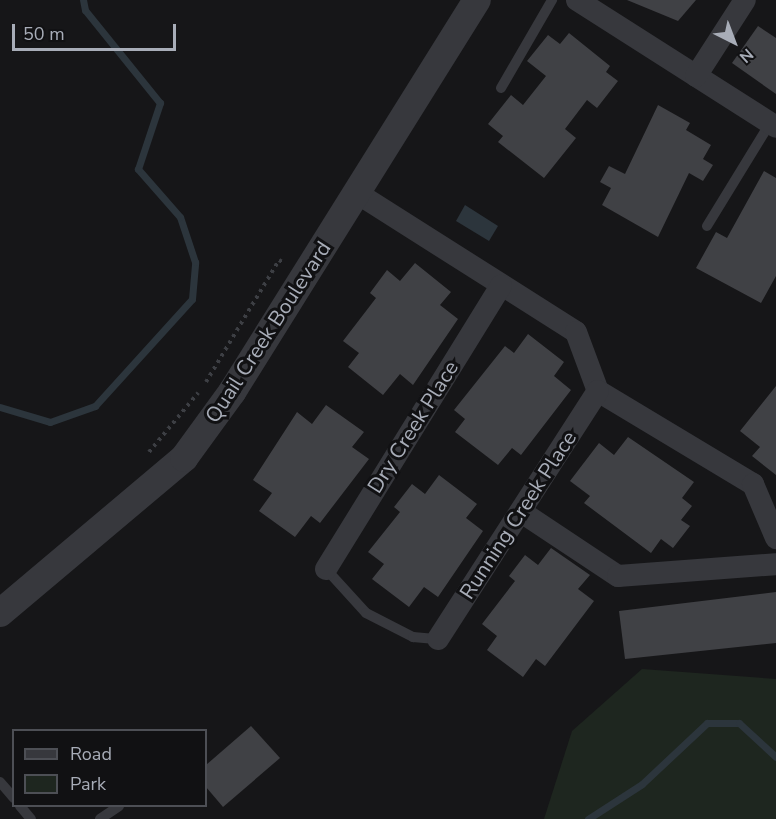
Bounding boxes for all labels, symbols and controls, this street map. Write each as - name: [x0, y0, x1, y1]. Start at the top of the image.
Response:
- scale bar: [15, 12, 178, 50]
- north arrow: [704, 12, 764, 72]
- text: 50 m: [23, 22, 65, 46]
- text: N: [734, 43, 758, 68]
- street label: Quail Creek Boulevard: [200, 236, 336, 428]
- street label: Dry Creek Place: [362, 356, 464, 498]
- street label: Running Creek Place: [454, 426, 582, 604]
- legend: [12, 729, 207, 807]
- text: Road: [70, 742, 112, 766]
- text: Park: [70, 772, 106, 796]

